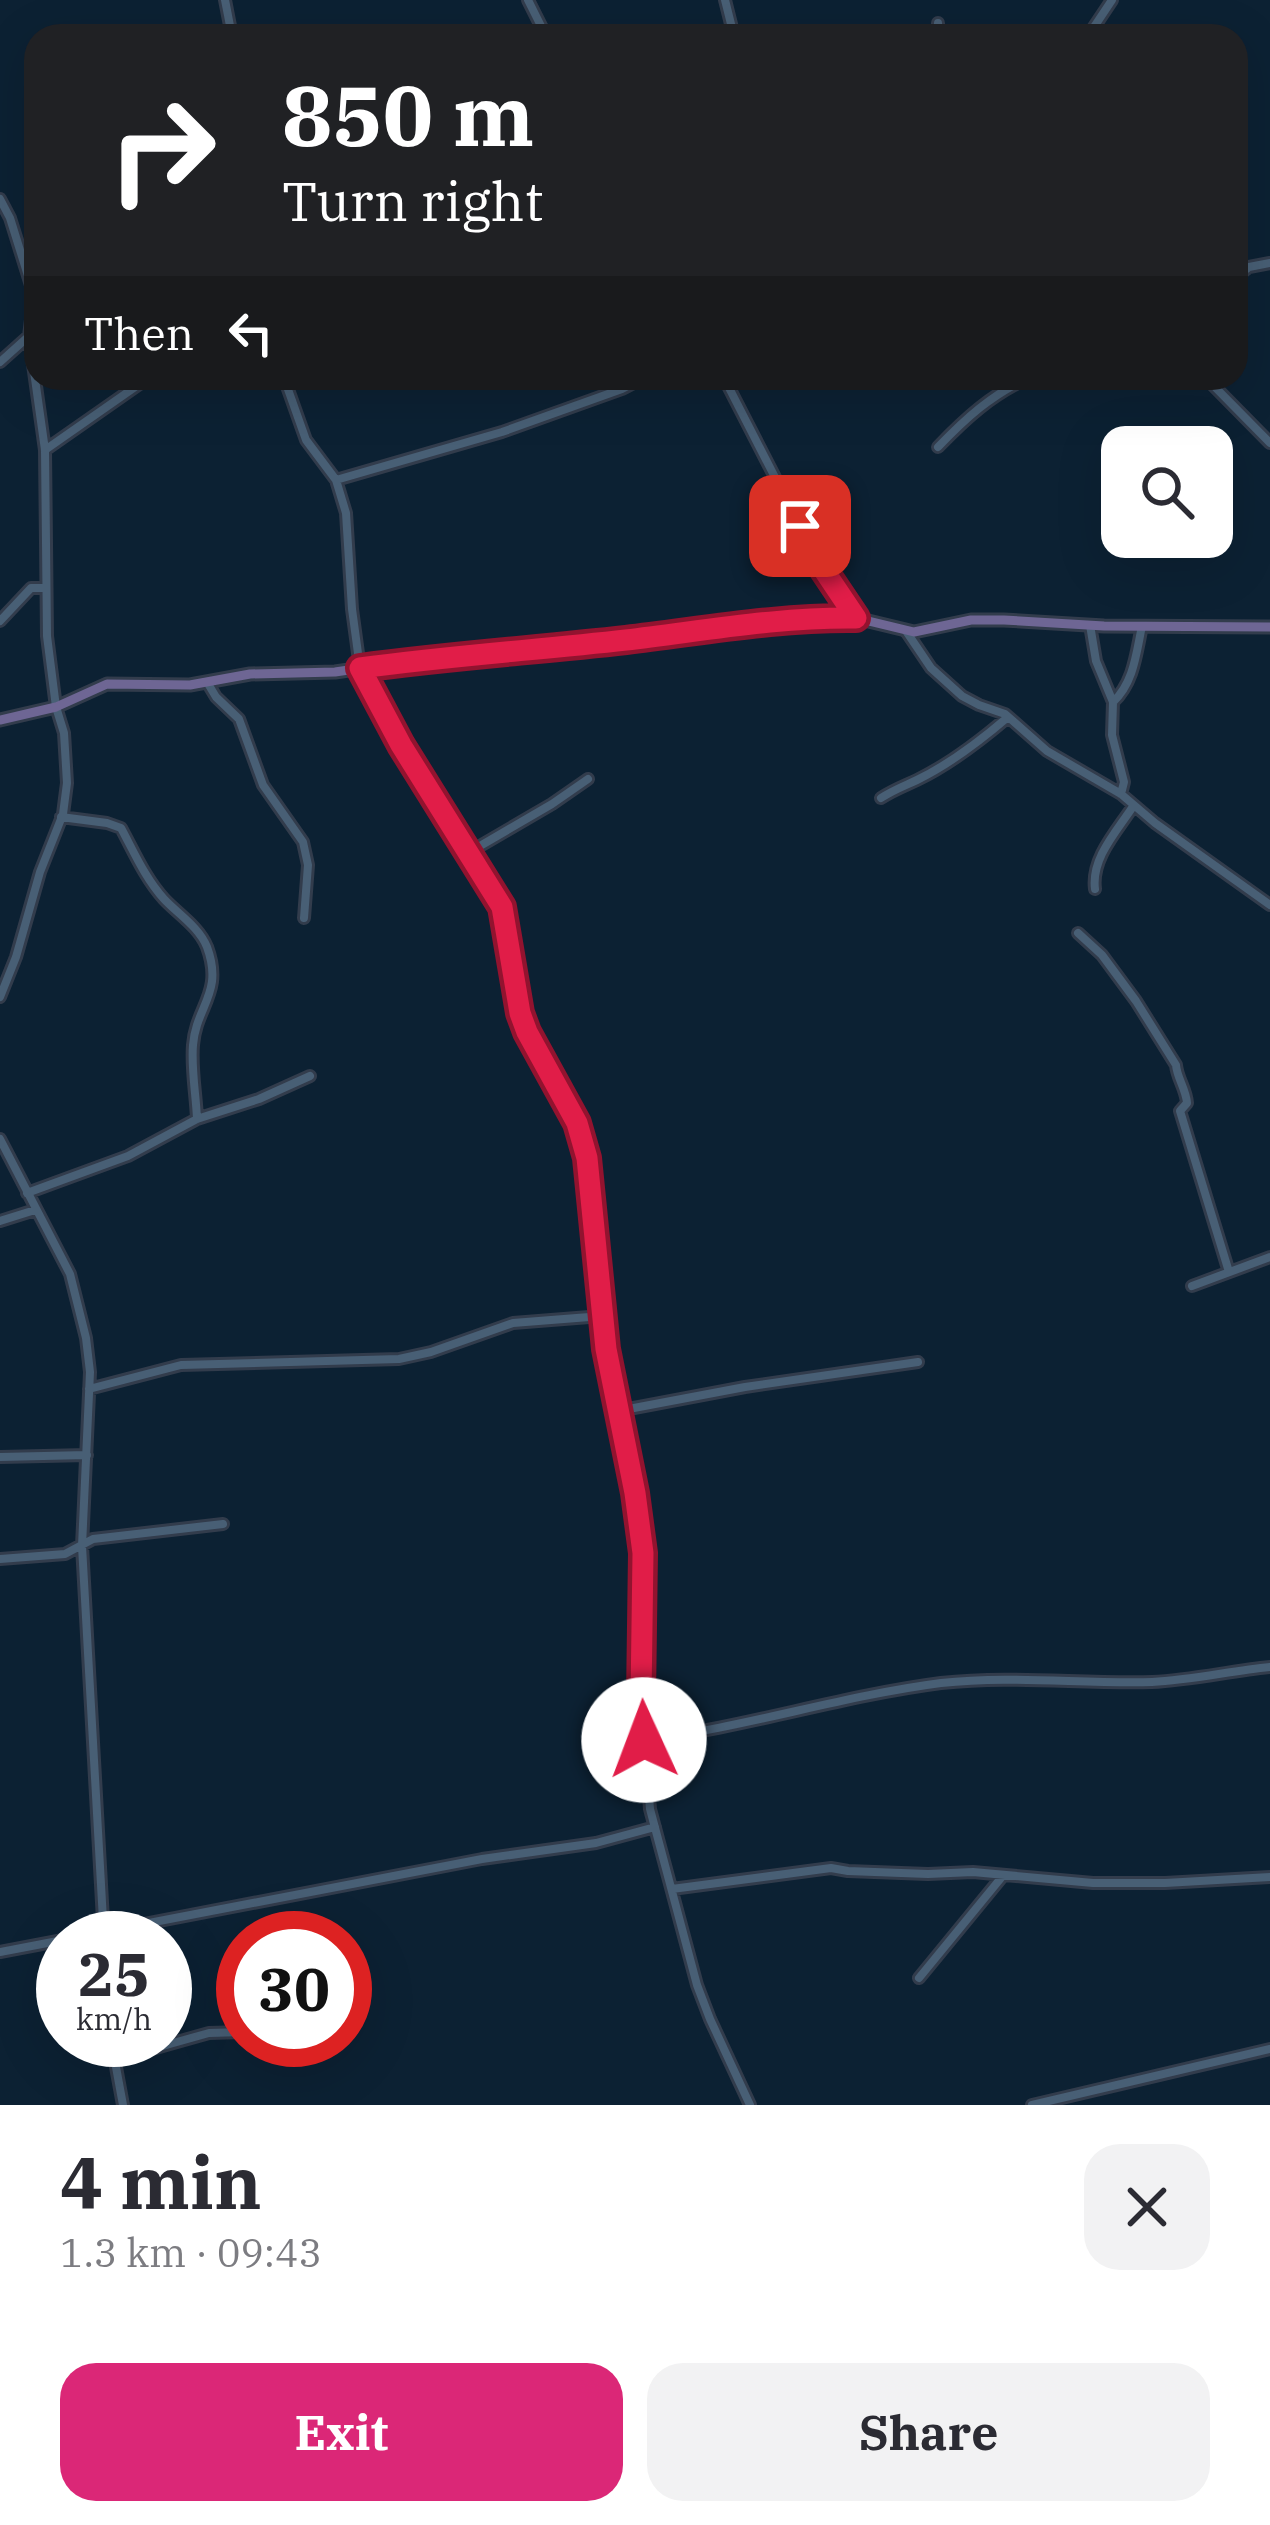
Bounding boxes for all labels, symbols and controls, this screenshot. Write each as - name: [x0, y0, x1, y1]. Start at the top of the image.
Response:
- text: 850 m: [282, 60, 534, 169]
- icon: right: [84, 72, 240, 228]
- text: Turn right: [282, 166, 544, 236]
- icon: left: [218, 300, 284, 366]
- text: Then: [84, 304, 194, 362]
- map controls: [1101, 426, 1233, 558]
- button: search: [1101, 426, 1233, 558]
- pin: [749, 475, 851, 577]
- icon: arrive: [767, 493, 833, 559]
- position arrow: [581, 1677, 707, 1803]
- speed limit sign: 30: [216, 1911, 372, 2067]
- text: 25: [78, 1934, 150, 2013]
- text: km/h: [76, 1999, 152, 2038]
- text: 4 min: [60, 2135, 262, 2229]
- button: close: [1084, 2144, 1210, 2270]
- text: 1.3 km · 09:43: [60, 2227, 322, 2278]
- button: Exit: [60, 2363, 623, 2501]
- button: Share: [647, 2363, 1210, 2501]

